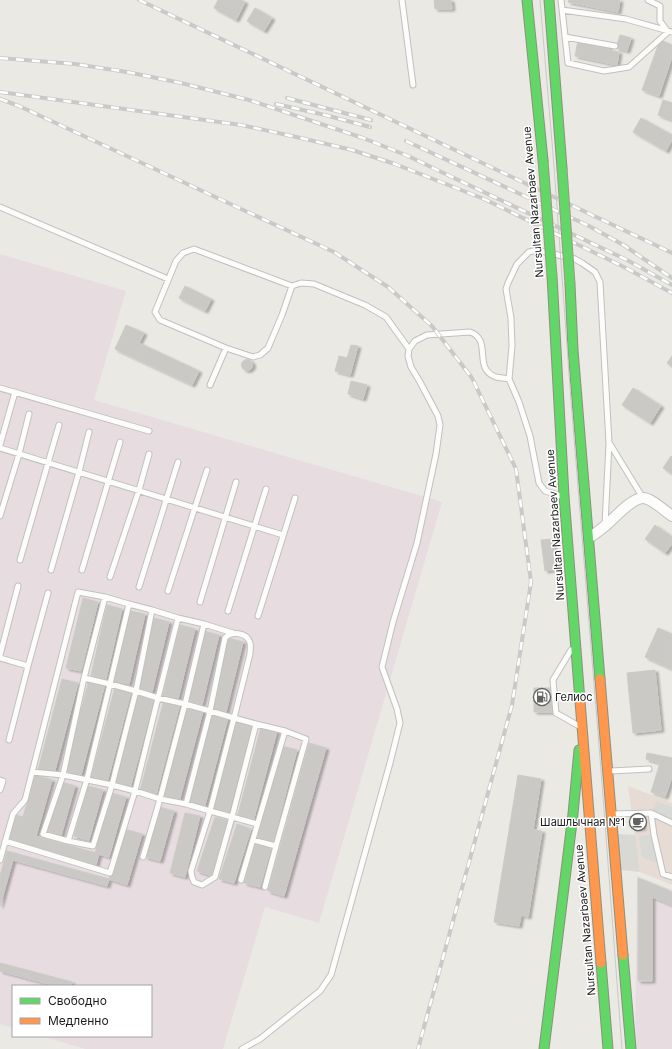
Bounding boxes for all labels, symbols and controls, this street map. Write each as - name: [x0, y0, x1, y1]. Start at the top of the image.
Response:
- street label: Nursultan Nazarbaev Avenue: [519, 126, 547, 278]
- street label: Nursultan Nazarbaev Avenue: [543, 449, 567, 601]
- fuel station icon: Гелиос: [532, 687, 552, 707]
- place label: Гелиос: [555, 690, 593, 704]
- cafe icon: Шашлычная №1: [628, 812, 648, 832]
- place label: Шашлычная №1: [540, 815, 625, 829]
- street label: Nursultan Nazarbaev Avenue: [571, 844, 599, 996]
- legend: [12, 985, 152, 1037]
- text: Свободно: [48, 993, 107, 1008]
- text: Медленно: [48, 1013, 109, 1028]

